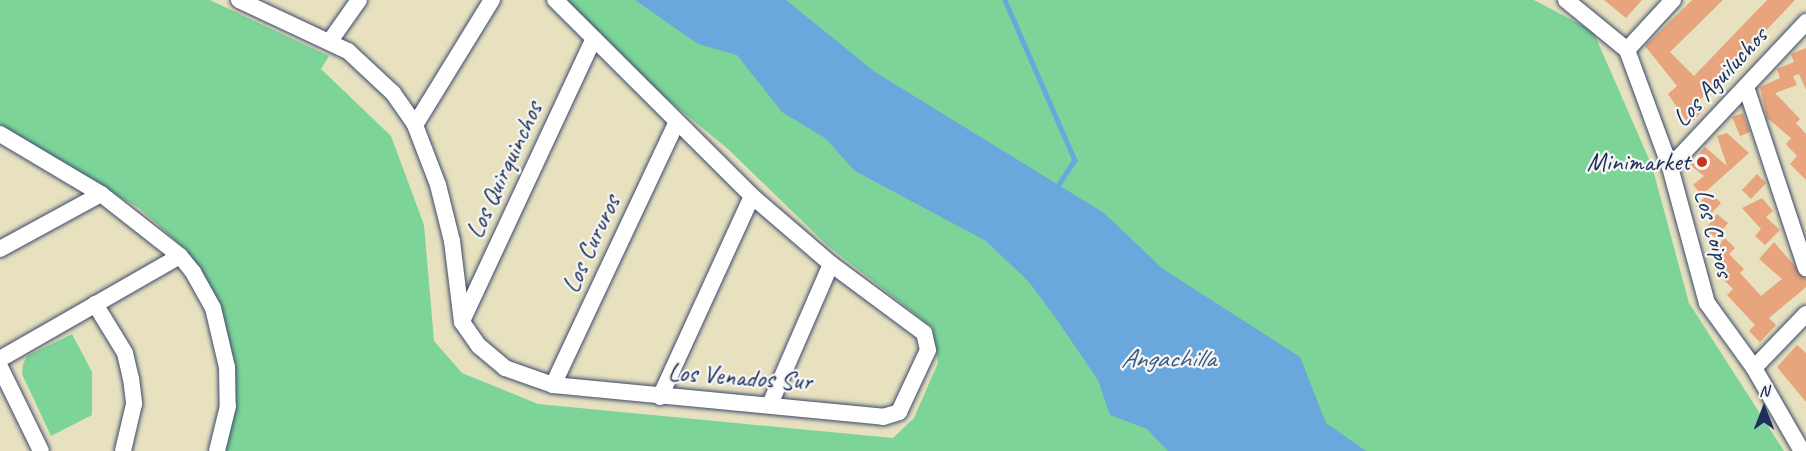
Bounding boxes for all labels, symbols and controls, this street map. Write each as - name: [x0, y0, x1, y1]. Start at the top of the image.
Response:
- street label: Los Aguiluchos: [1666, 20, 1774, 134]
- street label: Los Quirquinchos: [459, 97, 549, 243]
- place label: Minimarket: [1587, 146, 1690, 178]
- marker: Minimarket: [1695, 155, 1709, 169]
- street label: Los Coipos: [1687, 186, 1741, 280]
- street label: Los Cururos: [555, 191, 627, 297]
- water label: Angachilla: [1121, 343, 1215, 375]
- street label: Los Venados Sur: [667, 356, 813, 398]
- north arrow: [1734, 379, 1794, 439]
- text: N: [1759, 381, 1769, 401]

